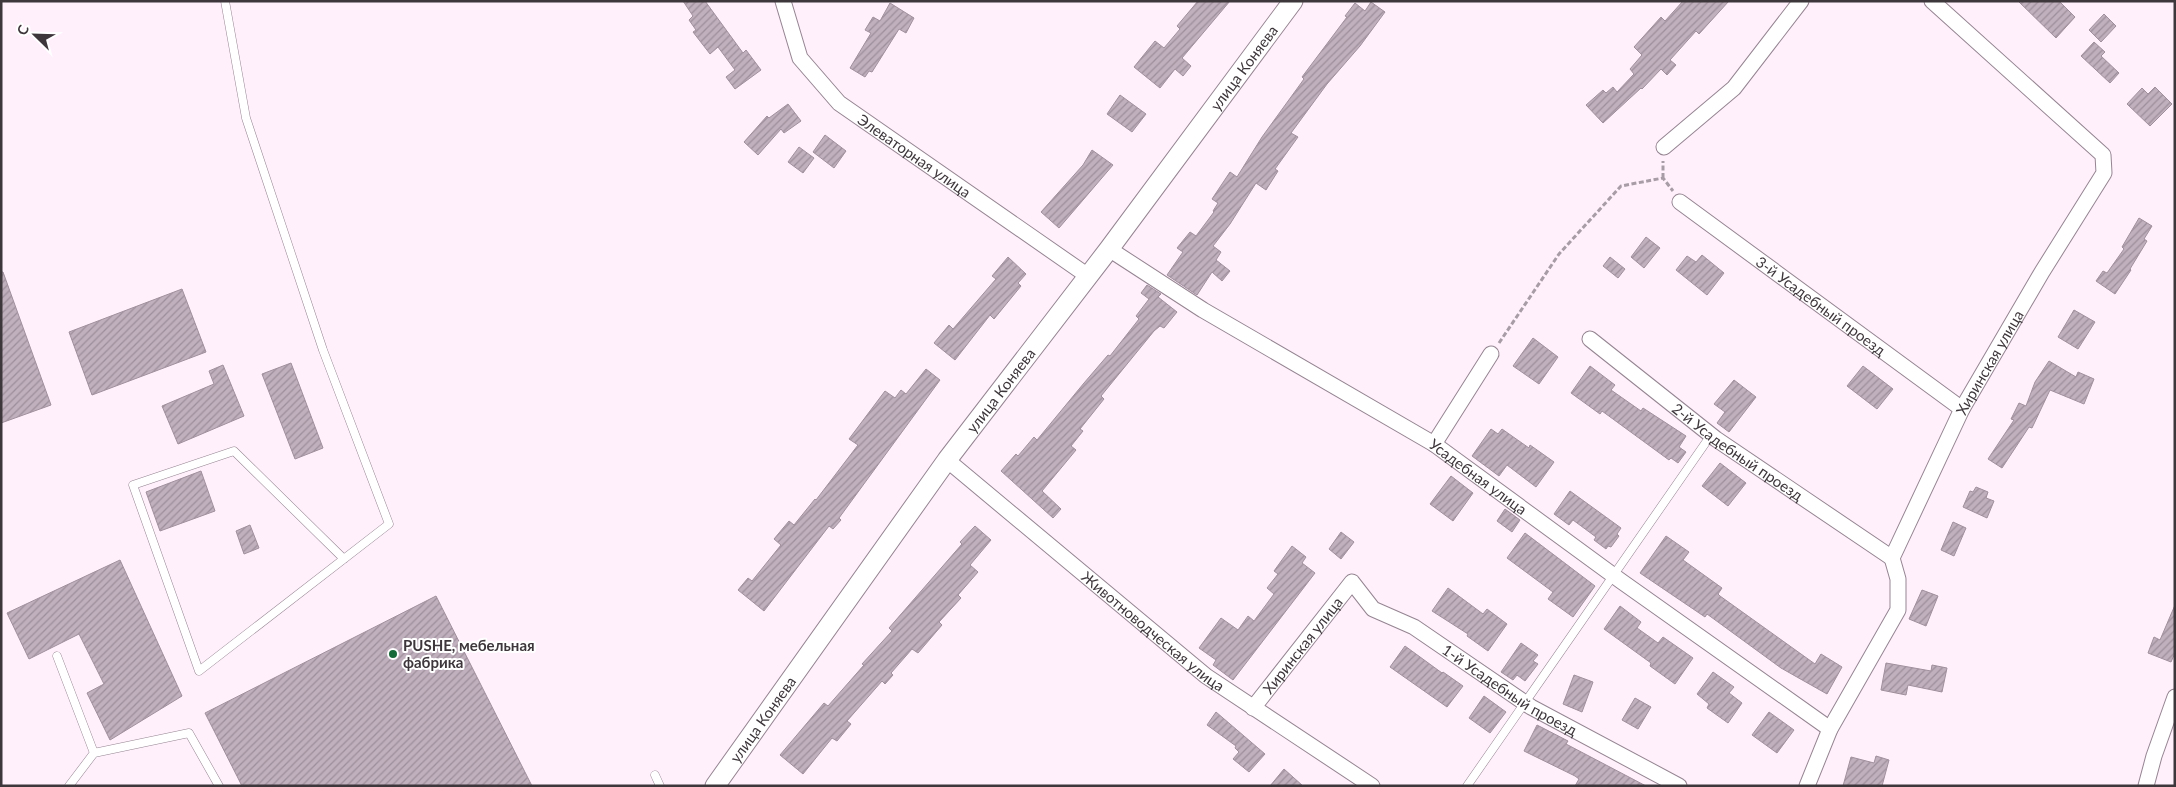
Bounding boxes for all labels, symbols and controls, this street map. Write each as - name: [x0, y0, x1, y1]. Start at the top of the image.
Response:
- north arrow: [10, 10, 60, 60]
- text: С: [13, 21, 32, 37]
- street label: улица Коняева: [1206, 21, 1281, 114]
- street label: Элеваторная улица: [855, 110, 974, 201]
- street label: 3-й Усадебный проезд: [1753, 252, 1889, 359]
- street label: Хиринская улица: [1952, 307, 2027, 418]
- street label: улица Коняева: [962, 345, 1039, 436]
- street label: 2-й Усадебный проезд: [1669, 399, 1807, 504]
- street label: Усадебная улица: [1426, 435, 1531, 518]
- street label: Животноводческая улица: [1078, 567, 1228, 695]
- street label: Хиринская улица: [1259, 593, 1346, 697]
- place label: PUSHE, мебельная фабрика: [403, 636, 535, 671]
- street label: 1-й Усадебный проезд: [1439, 640, 1580, 739]
- marker: PUSHE, мебельная фабрика: [387, 648, 399, 660]
- street label: улица Коняева: [726, 673, 799, 766]

